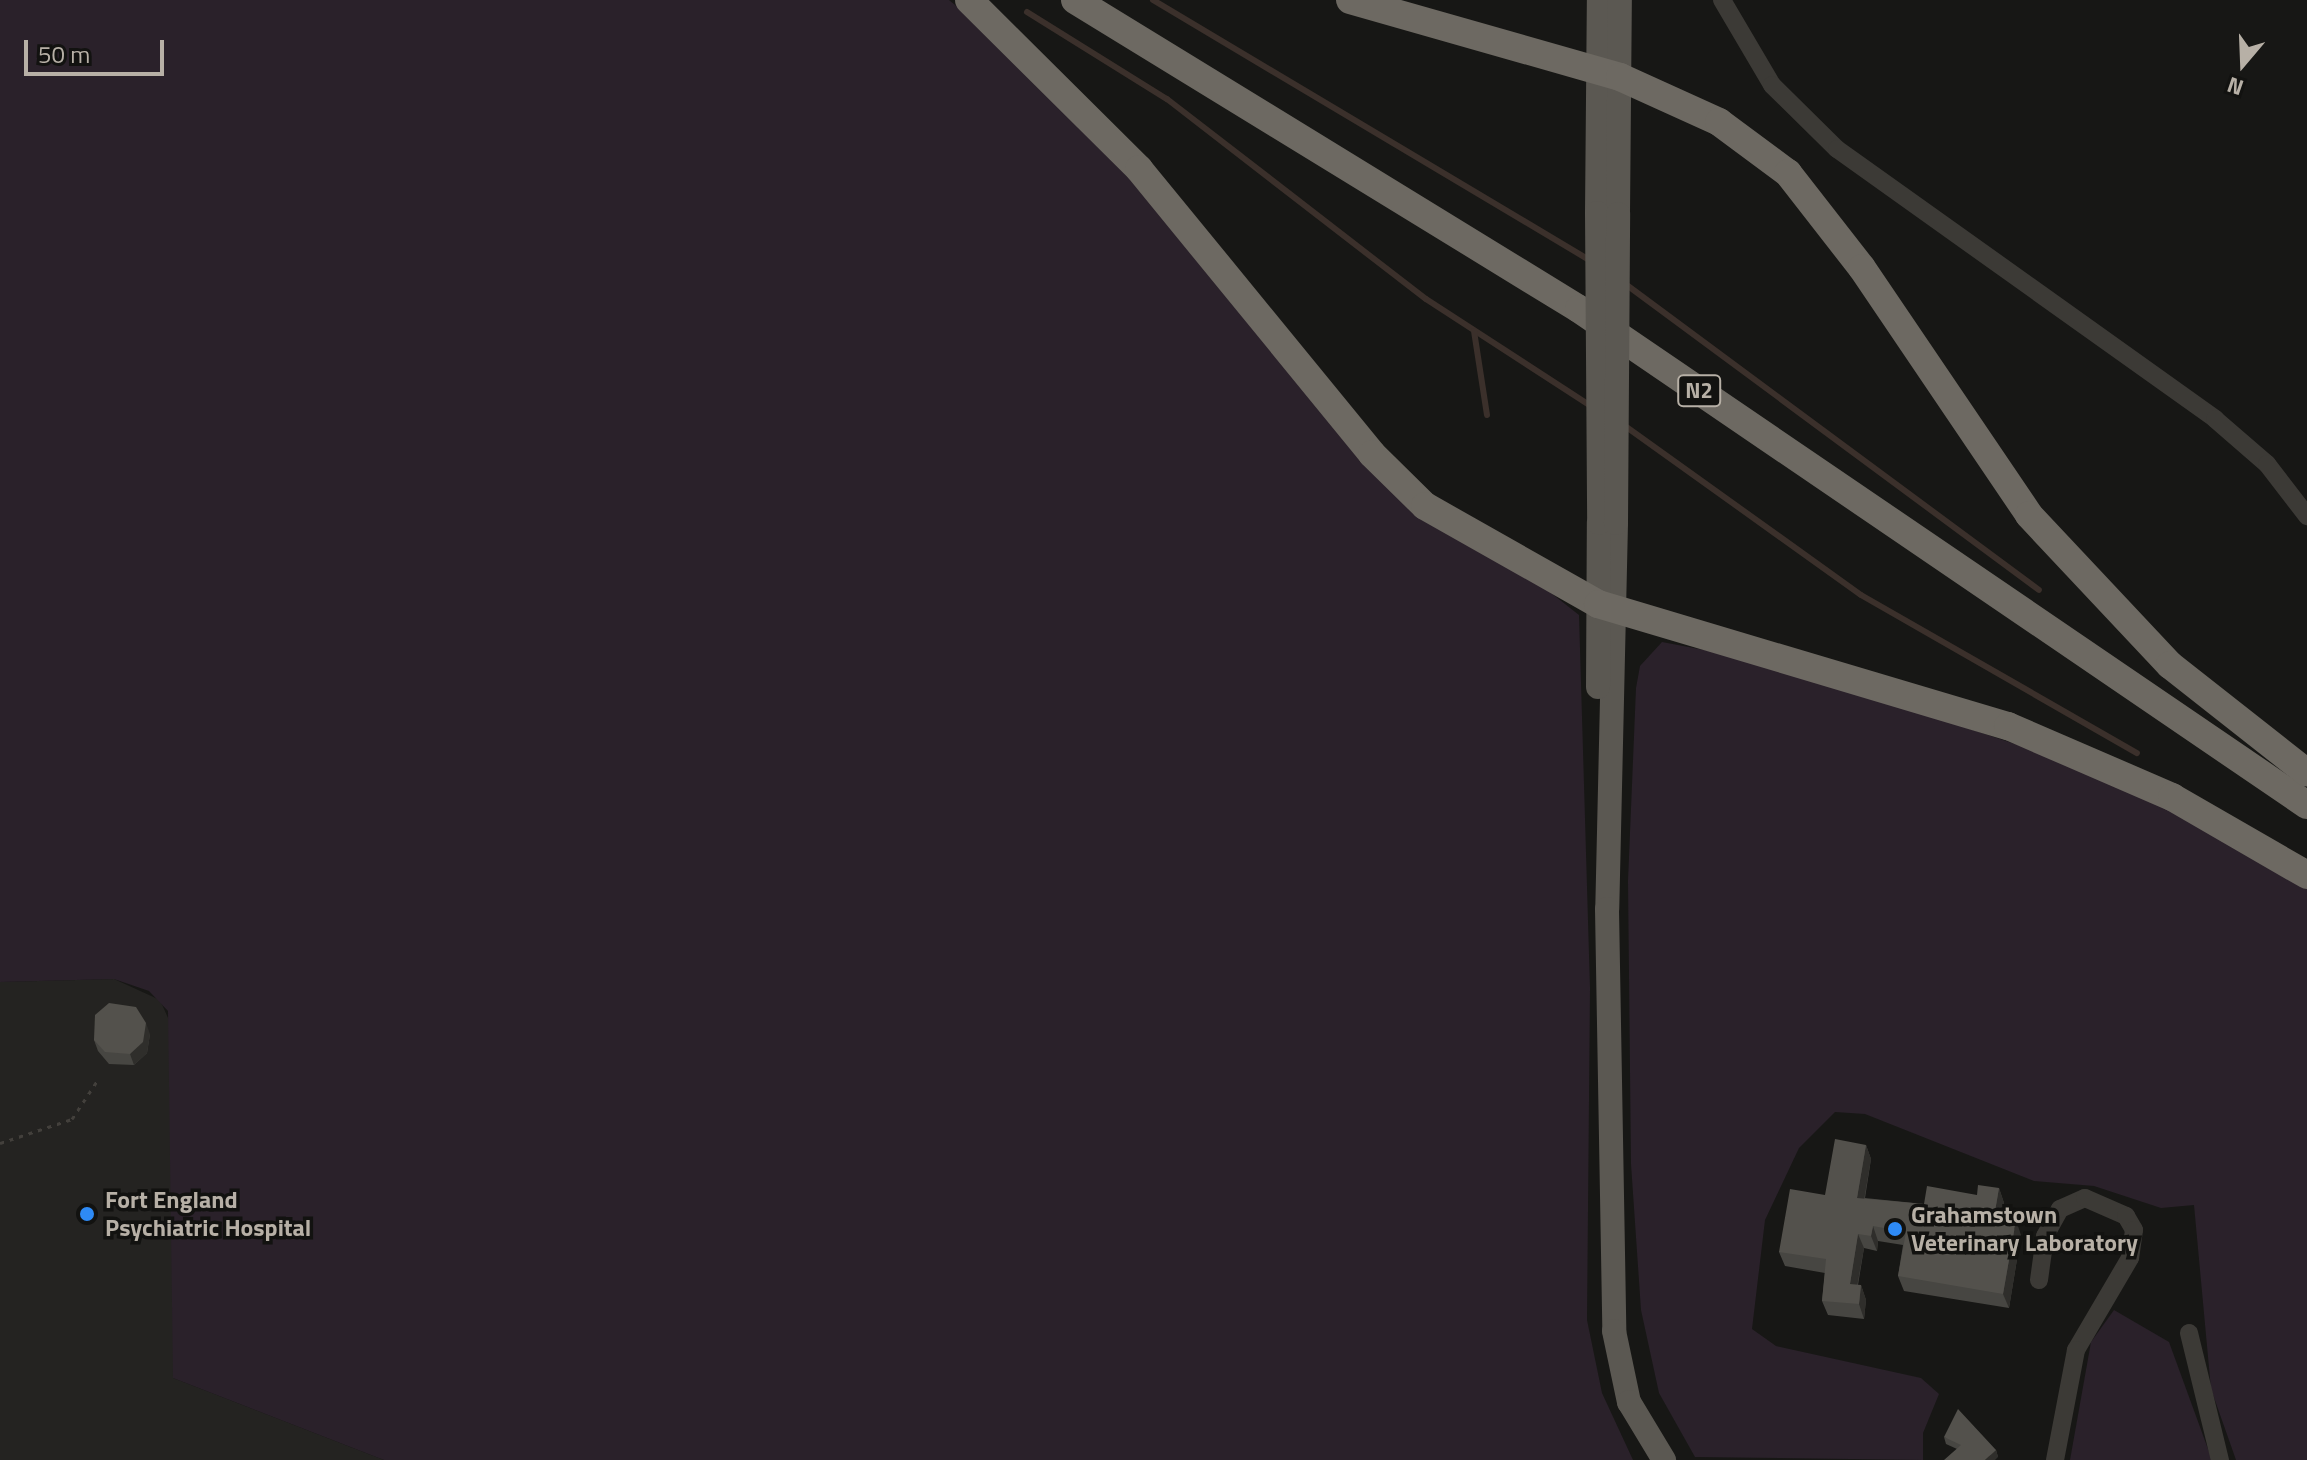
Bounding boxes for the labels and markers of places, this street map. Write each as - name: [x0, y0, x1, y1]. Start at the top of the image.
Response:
- place label: Fort England Psychiatric Hospital: [105, 1186, 311, 1242]
- place label: Grahamstown Veterinary Laboratory: [1911, 1201, 2138, 1257]
- marker: Fort England Psychiatric Hospital: [76, 1203, 98, 1225]
- marker: Grahamstown Veterinary Laboratory: [1886, 1220, 1904, 1238]

